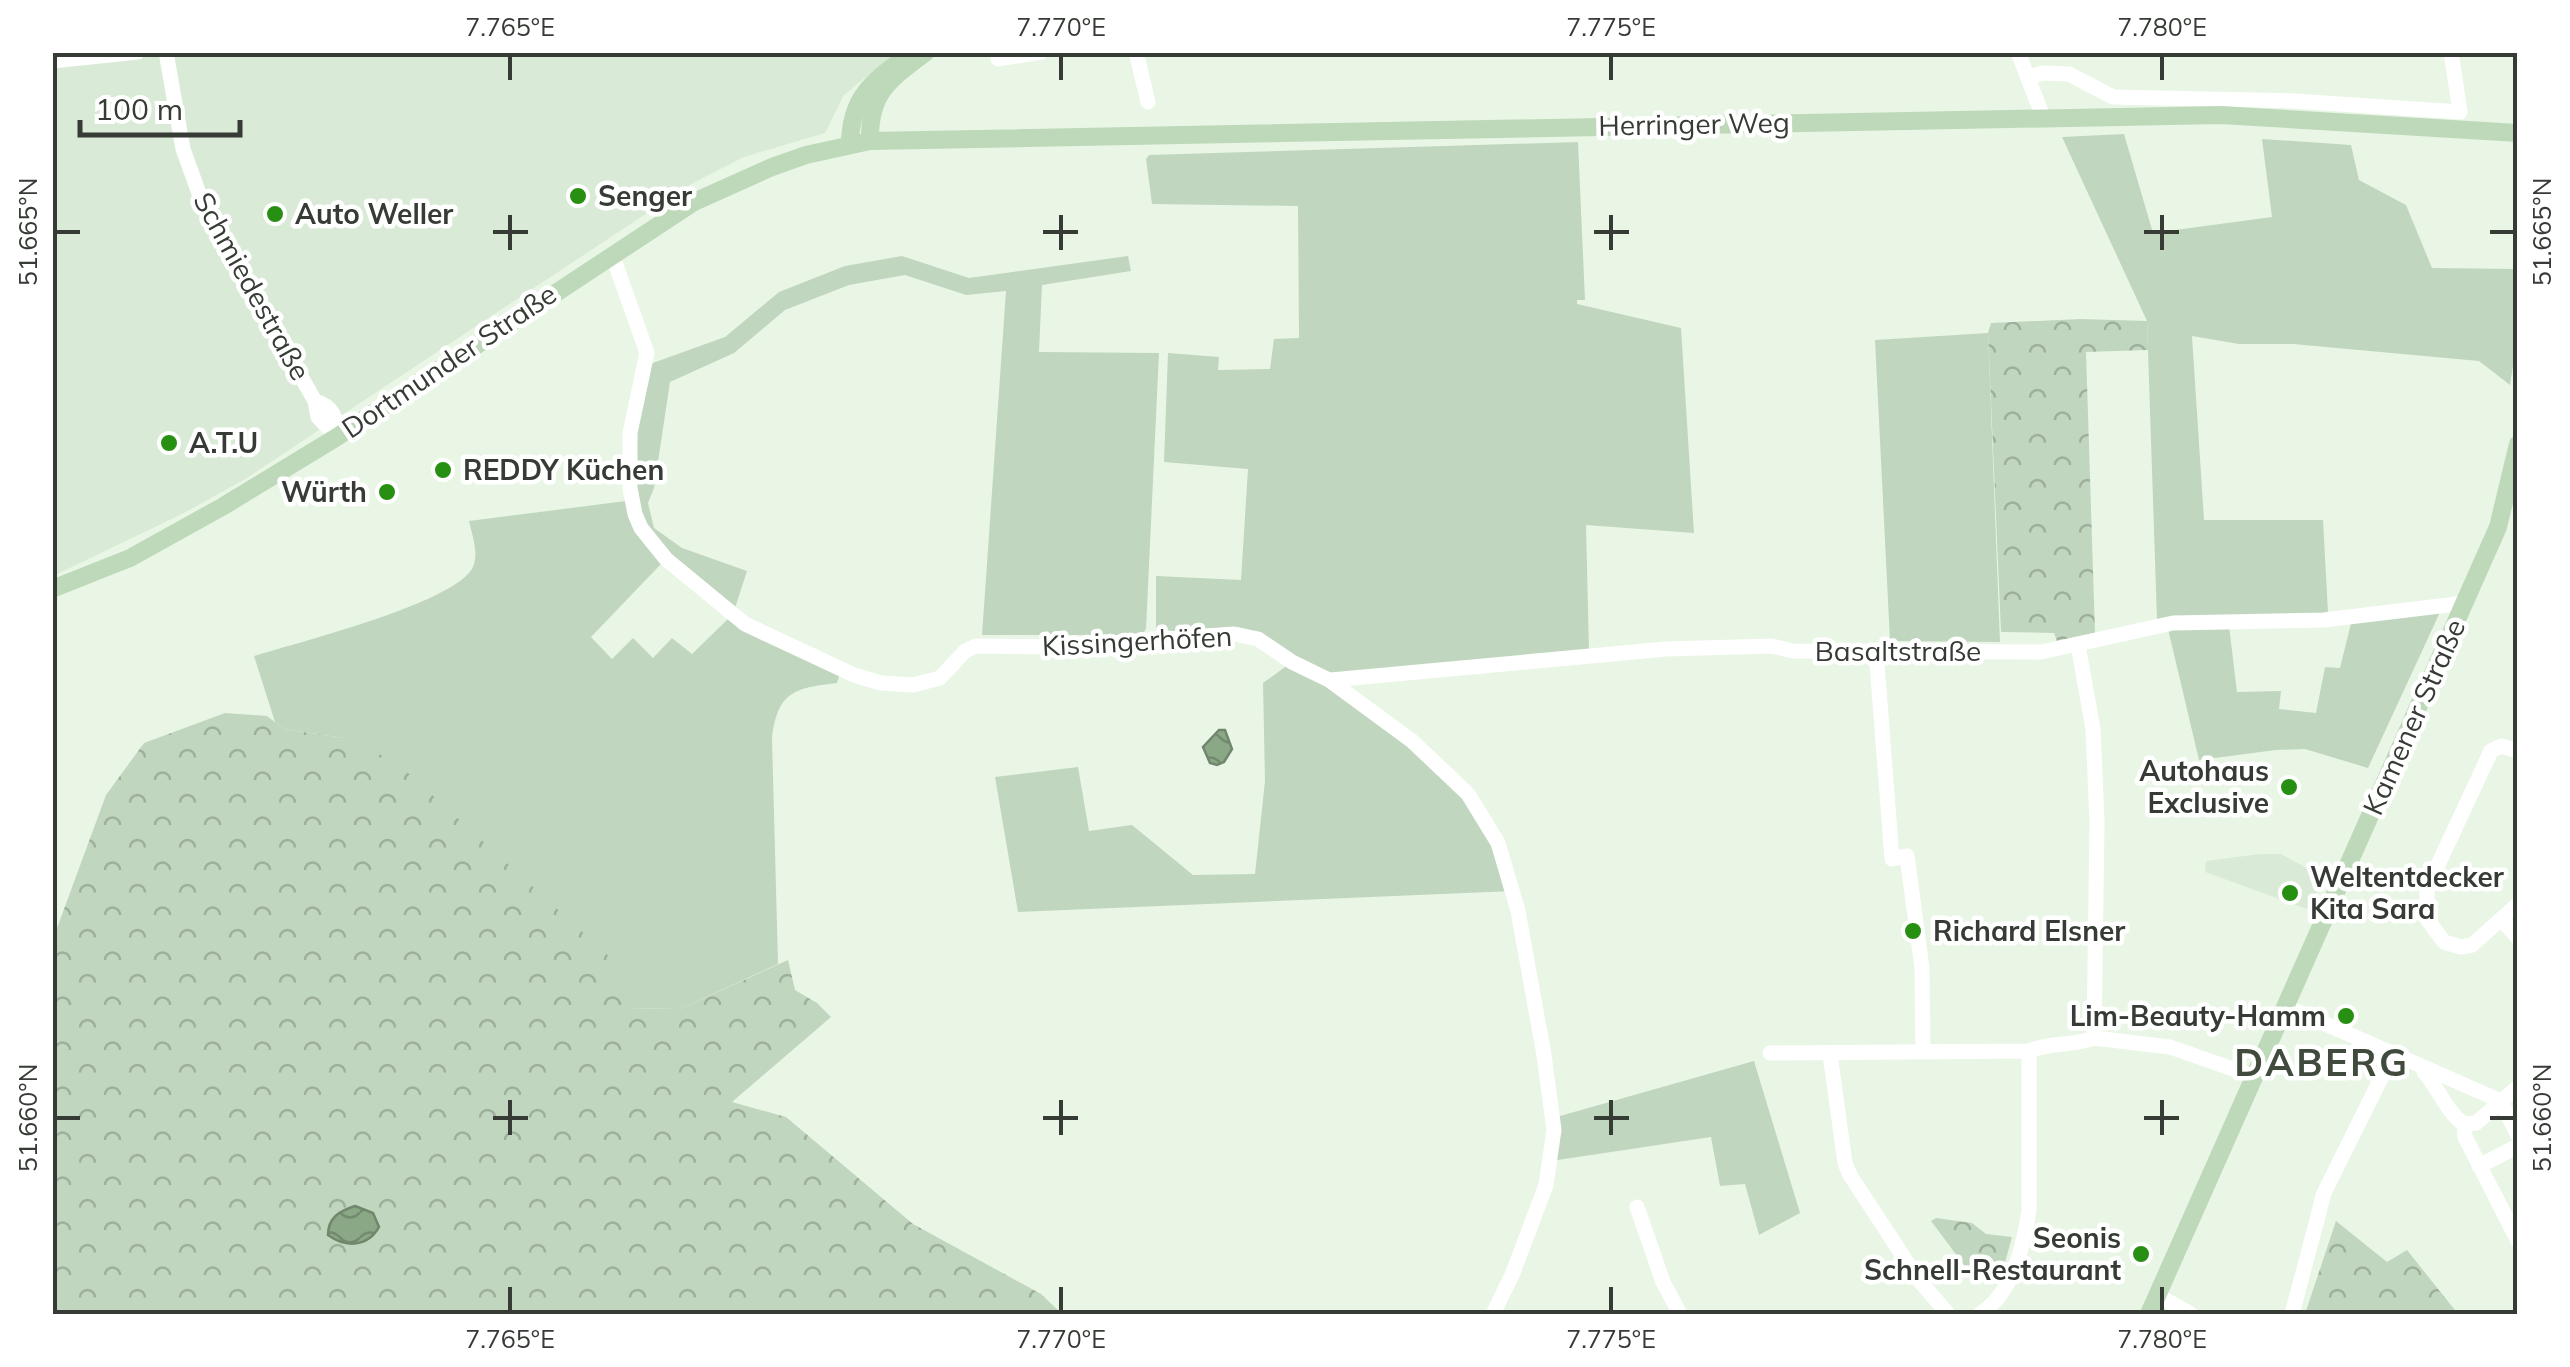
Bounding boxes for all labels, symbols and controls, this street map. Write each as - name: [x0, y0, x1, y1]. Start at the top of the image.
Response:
- text: 7.765°E: [465, 11, 555, 42]
- text: 7.770°E: [1016, 11, 1106, 42]
- text: 7.775°E: [1566, 11, 1656, 42]
- text: 7.780°E: [2117, 11, 2207, 42]
- scale bar: [80, 75, 240, 137]
- text: 100 m: [95, 90, 183, 128]
- street label: Herringer Weg: [1598, 104, 1790, 143]
- text: 51.665°N: [12, 178, 43, 286]
- place label: Senger: [598, 178, 692, 213]
- text: 51.665°N: [2526, 178, 2557, 286]
- marker: Senger: [567, 185, 589, 207]
- street label: Schmiedestraße: [186, 186, 319, 386]
- place label: Auto Weller: [295, 196, 453, 231]
- marker: Auto Weller: [264, 203, 286, 225]
- street label: Dortmunder Straße: [335, 276, 563, 445]
- place label: A.T.U: [189, 425, 258, 460]
- marker: A.T.U: [158, 432, 180, 454]
- place label: REDDY Küchen: [463, 452, 664, 487]
- marker: REDDY Küchen: [432, 459, 454, 481]
- place label: Würth: [281, 474, 367, 509]
- marker: Würth: [376, 481, 398, 503]
- street label: Kamener Straße: [2355, 614, 2472, 820]
- street label: Kissingerhöfen: [1041, 618, 1233, 663]
- street label: Basaltstraße: [1815, 633, 1981, 668]
- place label: Autohaus Exclusive: [2139, 753, 2269, 820]
- marker: Autohaus Exclusive: [2278, 776, 2300, 798]
- place label: Weltentdecker Kita Sara: [2310, 859, 2504, 926]
- marker: Weltentdecker Kita Sara: [2279, 882, 2301, 904]
- place label: Richard Elsner: [1933, 913, 2125, 948]
- marker: Richard Elsner: [1902, 920, 1924, 942]
- place label: Lim-Beauty-Hamm: [2070, 998, 2326, 1033]
- marker: Lim-Beauty-Hamm: [2335, 1005, 2357, 1027]
- district label: DABERG: [2234, 1038, 2410, 1086]
- text: 51.660°N: [12, 1064, 43, 1172]
- text: 51.660°N: [2526, 1064, 2557, 1172]
- place label: Seonis Schnell-Restaurant: [1864, 1220, 2121, 1287]
- marker: Seonis Schnell-Restaurant: [2130, 1243, 2152, 1265]
- text: 7.765°E: [465, 1323, 555, 1354]
- text: 7.770°E: [1016, 1323, 1106, 1354]
- text: 7.775°E: [1566, 1323, 1656, 1354]
- text: 7.780°E: [2117, 1323, 2207, 1354]

